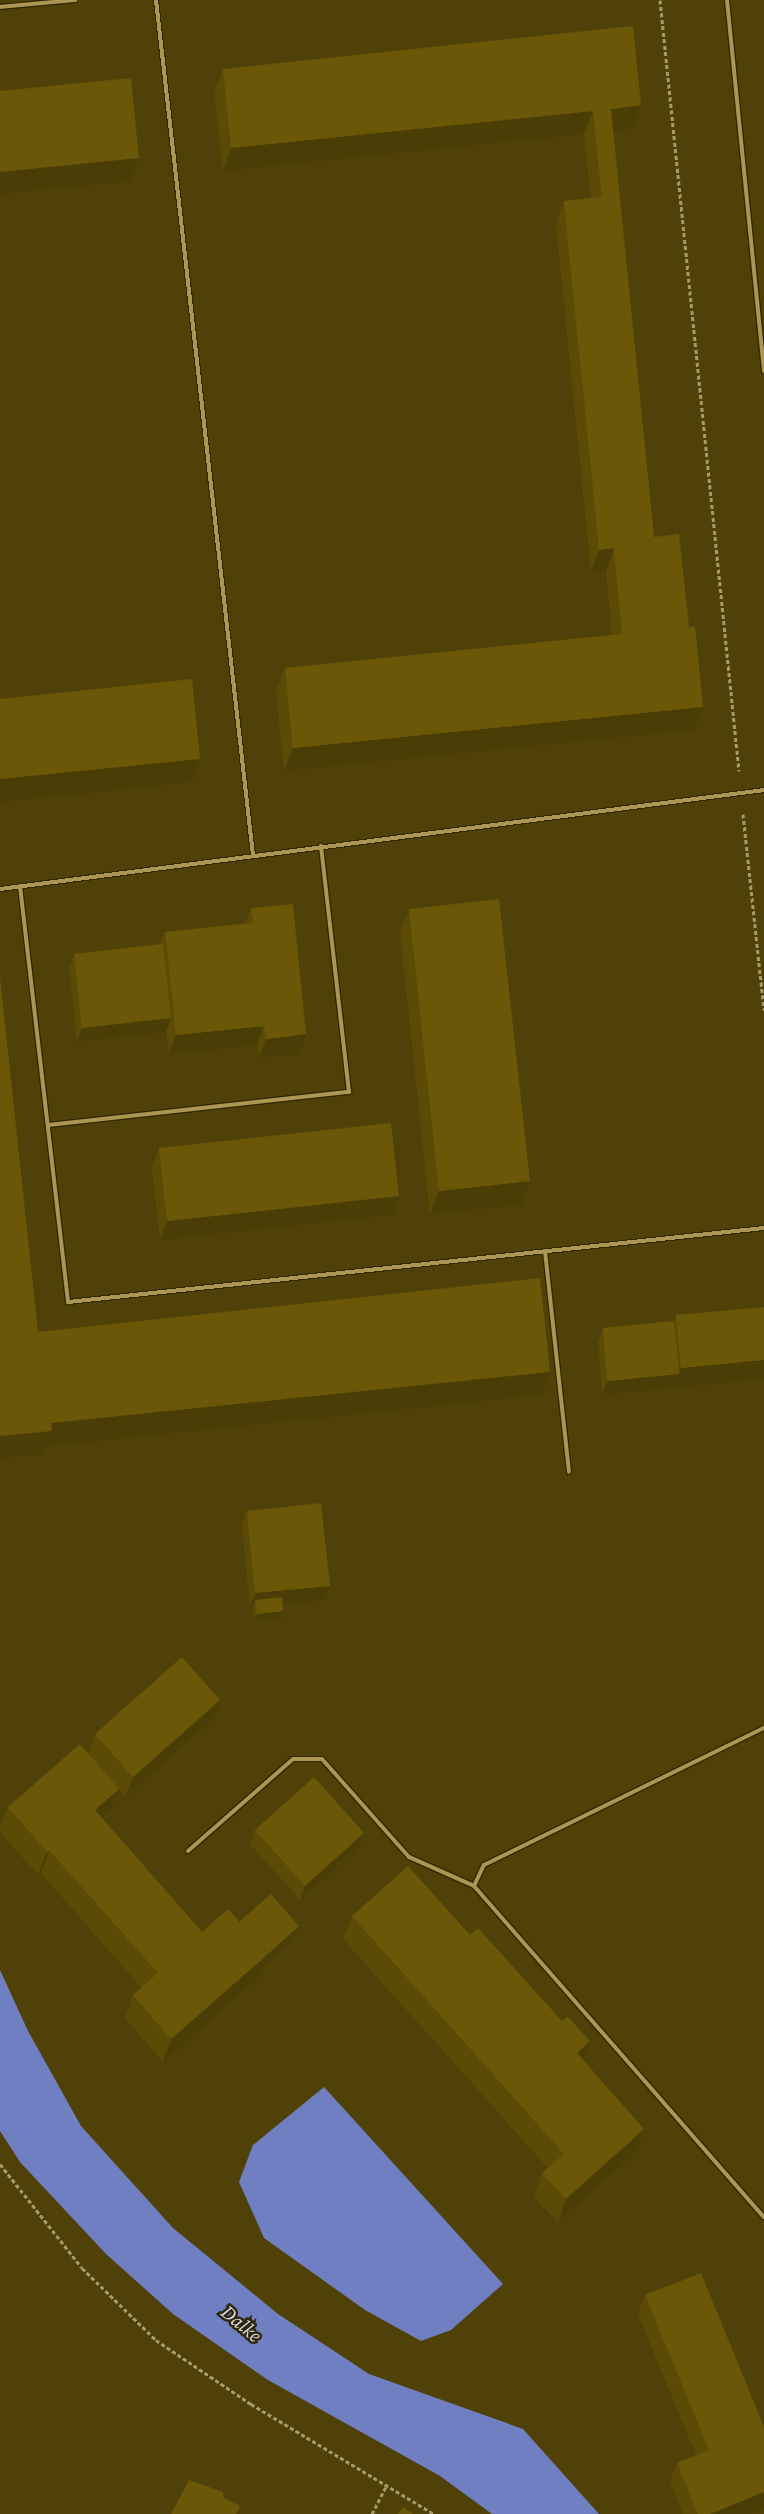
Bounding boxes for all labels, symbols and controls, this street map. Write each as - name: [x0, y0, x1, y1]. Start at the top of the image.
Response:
- water label: Dalke: [216, 2301, 266, 2347]

